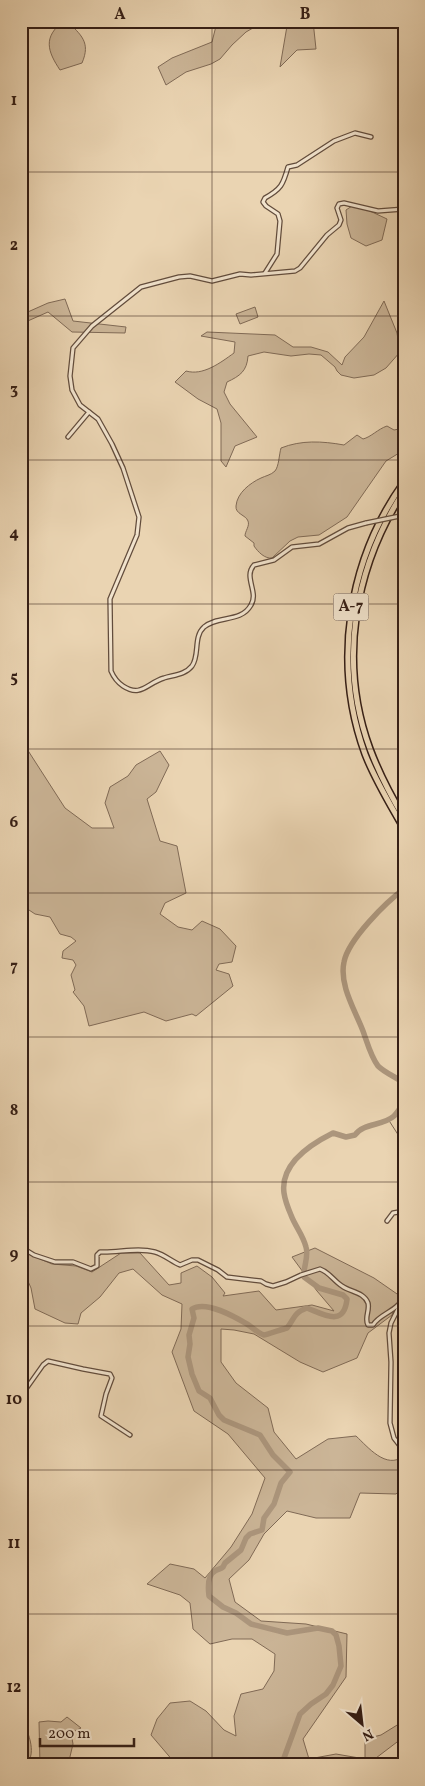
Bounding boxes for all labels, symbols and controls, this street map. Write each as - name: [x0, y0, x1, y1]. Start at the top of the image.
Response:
- text: A: [114, 4, 126, 26]
- text: B: [300, 4, 311, 26]
- text: 1: [11, 90, 17, 112]
- text: 2: [10, 235, 18, 257]
- text: 3: [10, 379, 18, 401]
- text: 4: [9, 523, 19, 545]
- road number: A-7: [334, 594, 368, 620]
- text: 5: [10, 667, 18, 689]
- text: 6: [10, 812, 19, 834]
- text: 7: [10, 956, 18, 978]
- text: 8: [10, 1100, 18, 1122]
- text: 9: [10, 1244, 19, 1266]
- text: 10: [6, 1389, 22, 1411]
- text: 11: [8, 1533, 20, 1555]
- text: 12: [7, 1677, 21, 1699]
- north arrow: [338, 1698, 388, 1748]
- scale bar: [40, 1716, 134, 1748]
- text: N: [358, 1723, 376, 1745]
- text: 200 m: [48, 1724, 91, 1745]

